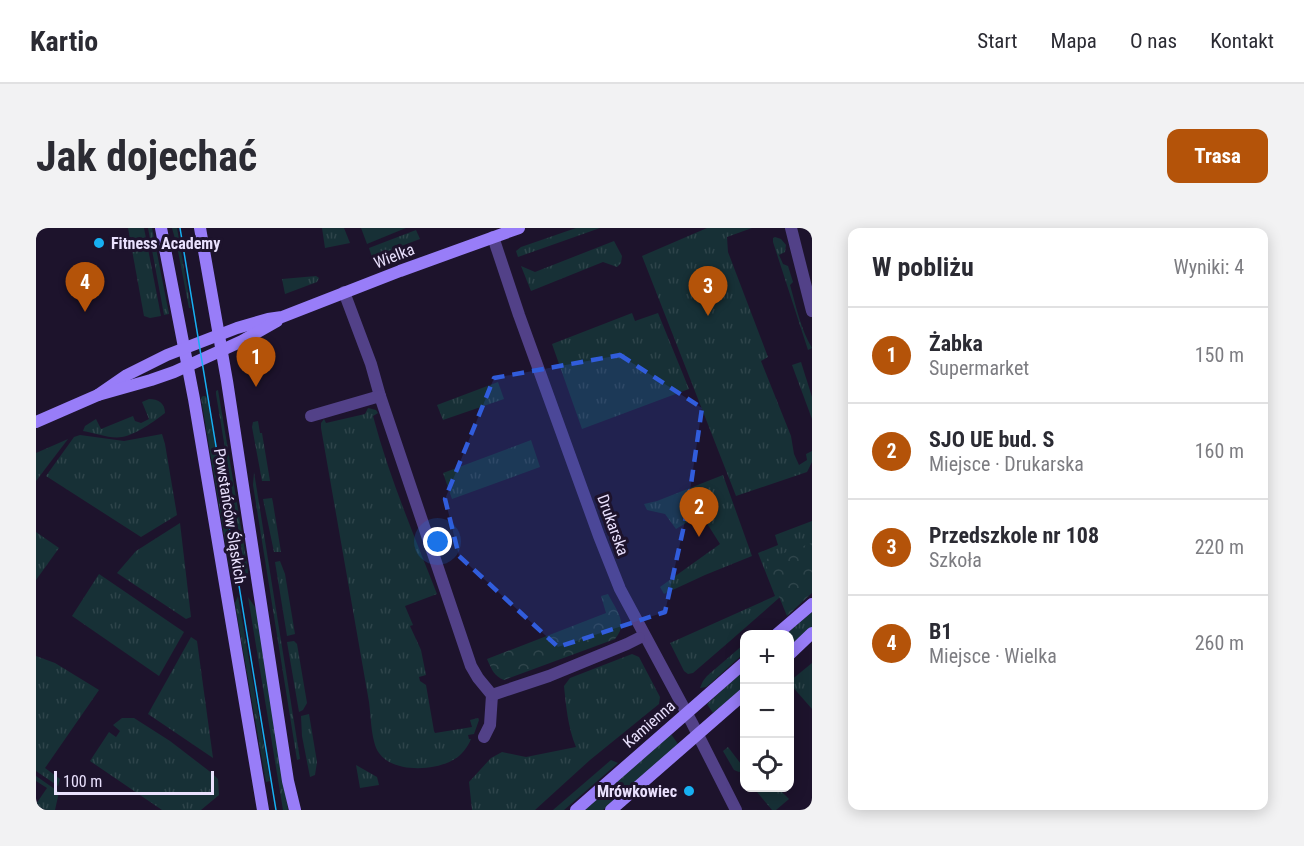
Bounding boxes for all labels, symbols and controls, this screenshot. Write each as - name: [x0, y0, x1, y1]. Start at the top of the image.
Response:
- text: Kartio: [30, 25, 98, 58]
- text: Start: [977, 29, 1018, 53]
- text: Mapa: [1051, 29, 1097, 53]
- text: O nas: [1130, 29, 1177, 53]
- text: Kontakt: [1210, 29, 1274, 53]
- button: Trasa: [1167, 129, 1268, 183]
- text: Jak dojechać: [36, 132, 257, 181]
- place label: Fitness Academy: [111, 234, 220, 253]
- marker: Fitness Academy: [92, 236, 106, 250]
- street label: Wielka: [371, 240, 417, 272]
- text: W pobliżu: [872, 252, 974, 282]
- text: Wyniki: 4: [1173, 255, 1244, 279]
- pin: 4: [65, 262, 104, 312]
- pin: 3: [688, 266, 728, 316]
- text: Żabka: [929, 331, 983, 356]
- pin: 1: [236, 338, 276, 387]
- text: 1: [886, 343, 897, 367]
- text: 150 m: [1195, 343, 1244, 367]
- text: Supermarket: [929, 356, 1029, 380]
- text: SJO UE bud. S: [929, 427, 1054, 452]
- text: 2: [886, 439, 897, 463]
- text: 160 m: [1195, 439, 1244, 463]
- street label: Powstańców Śląskich: [210, 447, 250, 585]
- text: Miejsce · Drukarska: [929, 452, 1084, 476]
- pin: 2: [680, 488, 718, 537]
- street label: Drukarska: [593, 492, 633, 558]
- text: Przedszkole nr 108: [929, 523, 1099, 548]
- your location: [423, 527, 452, 556]
- text: 3: [886, 535, 897, 559]
- text: 220 m: [1195, 535, 1244, 559]
- text: Szkoła: [929, 548, 982, 572]
- text: B1: [929, 619, 952, 644]
- map controls: [740, 630, 794, 792]
- button: +: [740, 630, 794, 684]
- text: 4: [886, 631, 897, 655]
- text: 260 m: [1195, 631, 1244, 655]
- text: Miejsce · Wielka: [929, 644, 1057, 668]
- button: −: [740, 684, 794, 738]
- street label: Kamienna: [619, 696, 679, 752]
- button: locate: [740, 738, 794, 792]
- scale bar: [54, 768, 214, 796]
- text: 100 m: [63, 772, 102, 791]
- place label: Mrówkowiec: [597, 782, 677, 801]
- marker: Mrówkowiec: [682, 784, 696, 798]

